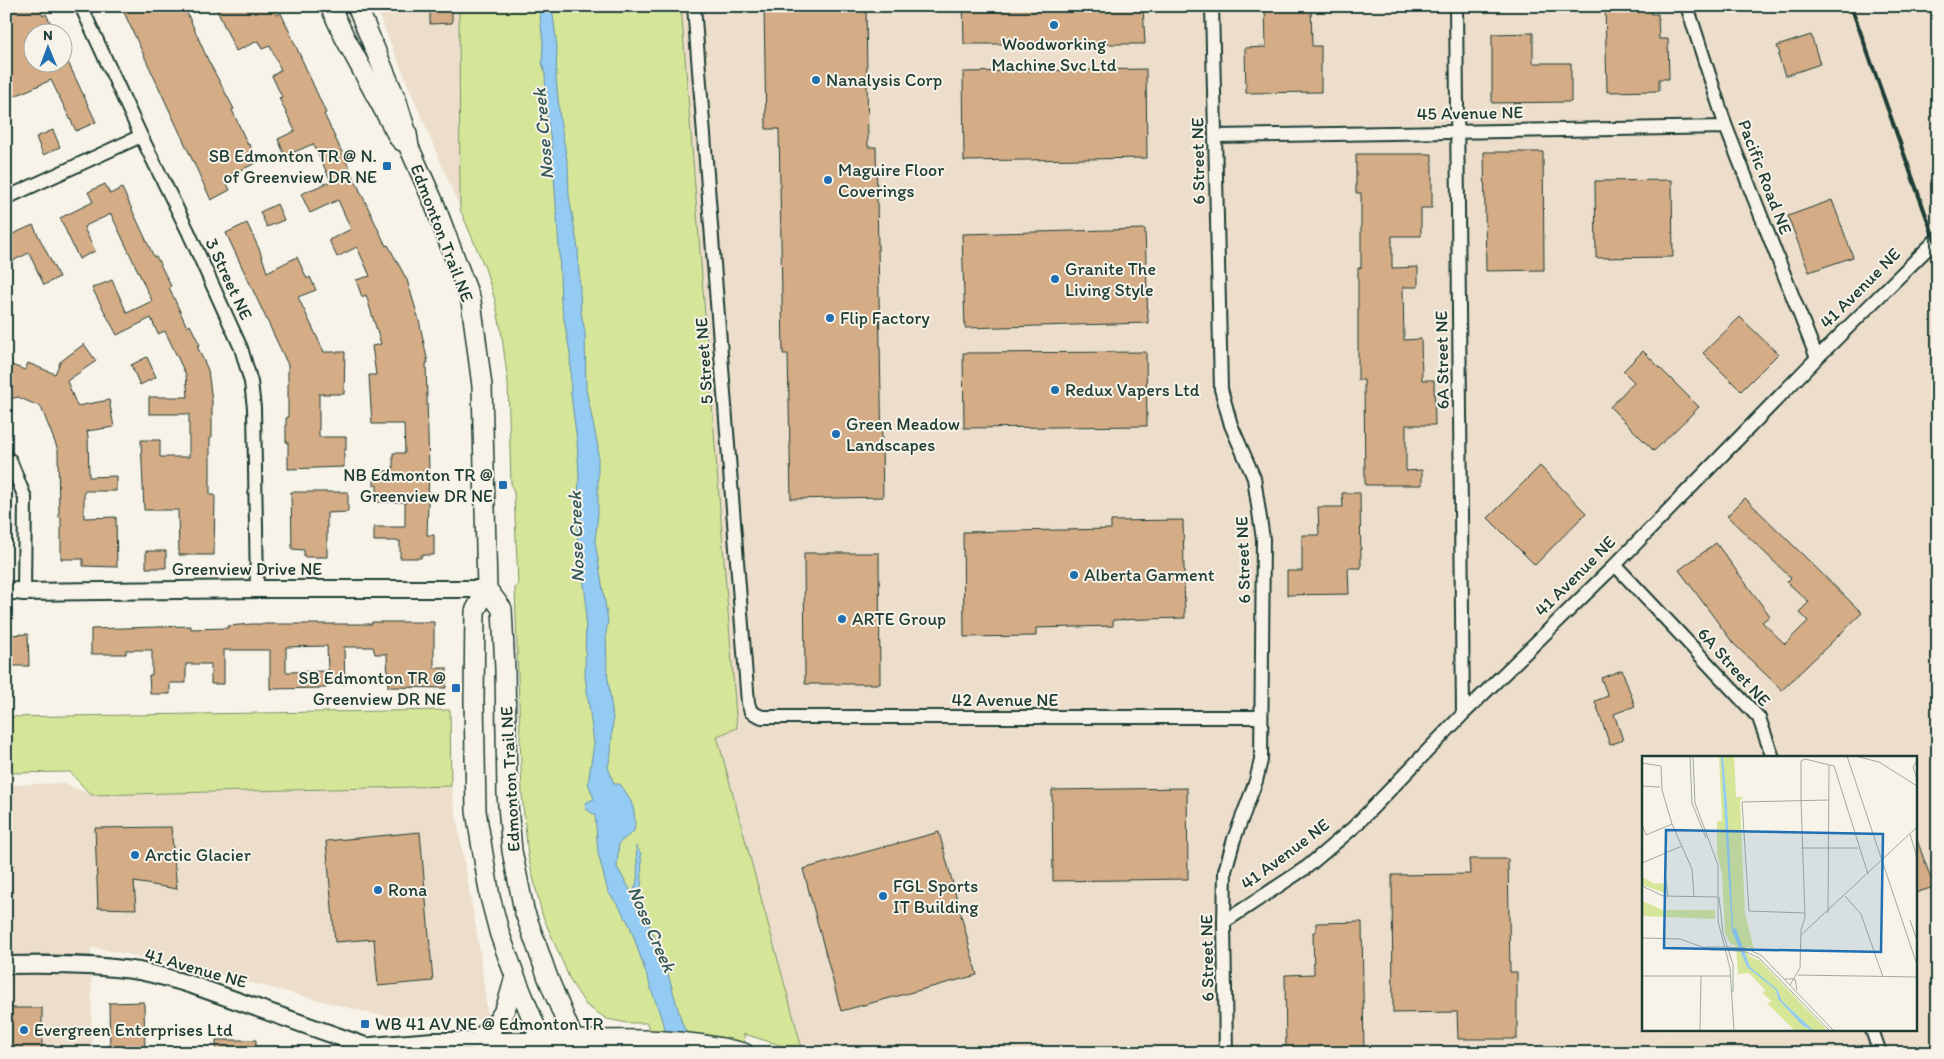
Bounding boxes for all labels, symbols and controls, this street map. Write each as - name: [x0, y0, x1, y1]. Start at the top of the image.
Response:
- marker: Woodworking Machine Svc Ltd: [1048, 19, 1060, 31]
- north arrow: [22, 22, 72, 72]
- text: N: [43, 27, 53, 44]
- place label: Woodworking Machine Svc Ltd: [991, 33, 1117, 76]
- place label: Nanalysis Corp: [826, 69, 942, 91]
- marker: Nanalysis Corp: [810, 74, 822, 86]
- water label: Nose Creek: [527, 86, 558, 181]
- street label: 45 Avenue NE: [1416, 101, 1524, 125]
- street label: 6 Street NE: [1186, 117, 1210, 205]
- street label: Pacific Road NE: [1733, 117, 1797, 238]
- place label: SB Edmonton TR @ N. of Greenview DR NE: [209, 145, 377, 188]
- place label: Maguire Floor Coverings: [838, 159, 945, 202]
- marker: SB Edmonton TR @ N. of Greenview DR NE: [381, 160, 393, 172]
- street label: Edmonton Trail NE: [406, 161, 478, 305]
- marker: Maguire Floor Coverings: [822, 174, 834, 186]
- street label: 3 Street NE: [201, 235, 257, 323]
- street label: 41 Avenue NE: [1815, 243, 1905, 333]
- place label: Granite The Living Style: [1065, 258, 1156, 301]
- marker: Granite The Living Style: [1049, 273, 1061, 285]
- place label: Flip Factory: [840, 307, 930, 329]
- street label: 6A Street NE: [1430, 310, 1454, 410]
- marker: Flip Factory: [824, 312, 836, 324]
- street label: 5 Street NE: [690, 317, 718, 405]
- place label: Redux Vapers Ltd: [1065, 379, 1200, 401]
- marker: Redux Vapers Ltd: [1049, 384, 1061, 396]
- place label: Green Meadow Landscapes: [846, 413, 960, 456]
- marker: Green Meadow Landscapes: [830, 428, 842, 440]
- place label: NB Edmonton TR @ Greenview DR NE: [343, 464, 493, 507]
- marker: NB Edmonton TR @ Greenview DR NE: [497, 479, 509, 491]
- water label: Nose Creek: [563, 490, 589, 583]
- street label: 6 Street NE: [1230, 516, 1256, 604]
- street label: 41 Avenue NE: [1530, 531, 1620, 621]
- street label: Greenview Drive NE: [172, 558, 322, 580]
- place label: Alberta Garment: [1084, 564, 1215, 586]
- marker: Alberta Garment: [1068, 569, 1080, 581]
- place label: ARTE Group: [852, 608, 946, 630]
- marker: ARTE Group: [836, 613, 848, 625]
- street label: 6A Street NE: [1693, 623, 1775, 711]
- place label: SB Edmonton TR @ Greenview DR NE: [298, 667, 446, 710]
- marker: SB Edmonton TR @ Greenview DR NE: [450, 682, 462, 694]
- street label: 42 Avenue NE: [952, 689, 1058, 711]
- street label: Edmonton Trail NE: [495, 706, 525, 852]
- inset map: [1642, 756, 1916, 1032]
- street label: 41 Avenue NE: [1236, 813, 1334, 895]
- place label: Arctic Glacier: [145, 844, 252, 866]
- marker: Arctic Glacier: [129, 849, 141, 861]
- place label: FGL Sports IT Building: [893, 875, 979, 918]
- place label: Rona: [388, 879, 427, 901]
- water label: Nose Creek: [623, 882, 682, 977]
- marker: Rona: [372, 884, 384, 896]
- marker: FGL Sports IT Building: [877, 890, 889, 902]
- street label: 6 Street NE: [1195, 914, 1219, 1002]
- street label: 41 Avenue NE: [142, 943, 250, 993]
- place label: WB 41 AV NE @ Edmonton TR: [375, 1013, 604, 1035]
- marker: WB 41 AV NE @ Edmonton TR: [359, 1018, 371, 1030]
- place label: Evergreen Enterprises Ltd: [34, 1019, 233, 1041]
- marker: Evergreen Enterprises Ltd: [18, 1024, 30, 1036]

